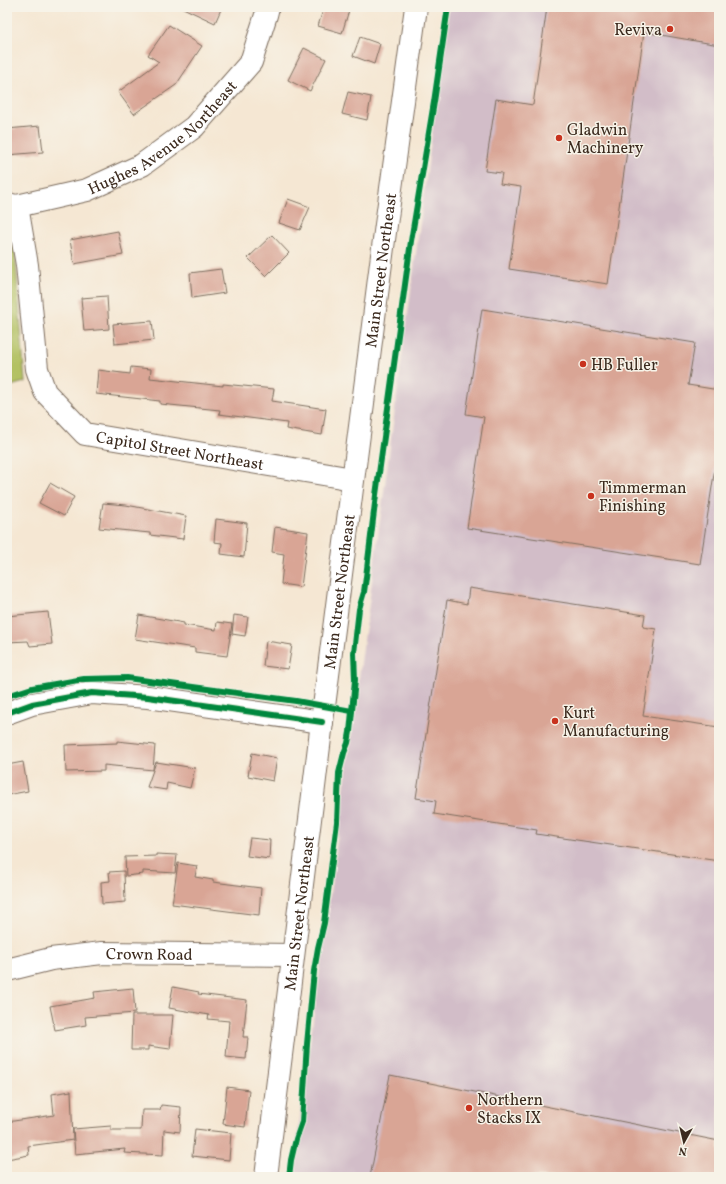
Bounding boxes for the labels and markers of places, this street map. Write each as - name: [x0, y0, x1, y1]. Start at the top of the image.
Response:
- place label: Reviva: [614, 20, 662, 42]
- marker: Reviva: [665, 24, 675, 34]
- place label: Gladwin Machinery: [567, 120, 644, 160]
- marker: Gladwin Machinery: [554, 133, 564, 143]
- place label: HB Fuller: [591, 355, 658, 377]
- marker: HB Fuller: [578, 359, 588, 369]
- place label: Timmerman Finishing: [599, 478, 687, 518]
- marker: Timmerman Finishing: [586, 491, 596, 501]
- place label: Kurt Manufacturing: [563, 703, 669, 743]
- marker: Kurt Manufacturing: [550, 716, 560, 726]
- place label: Northern Stacks IX: [477, 1090, 543, 1130]
- marker: Northern Stacks IX: [464, 1103, 474, 1113]

